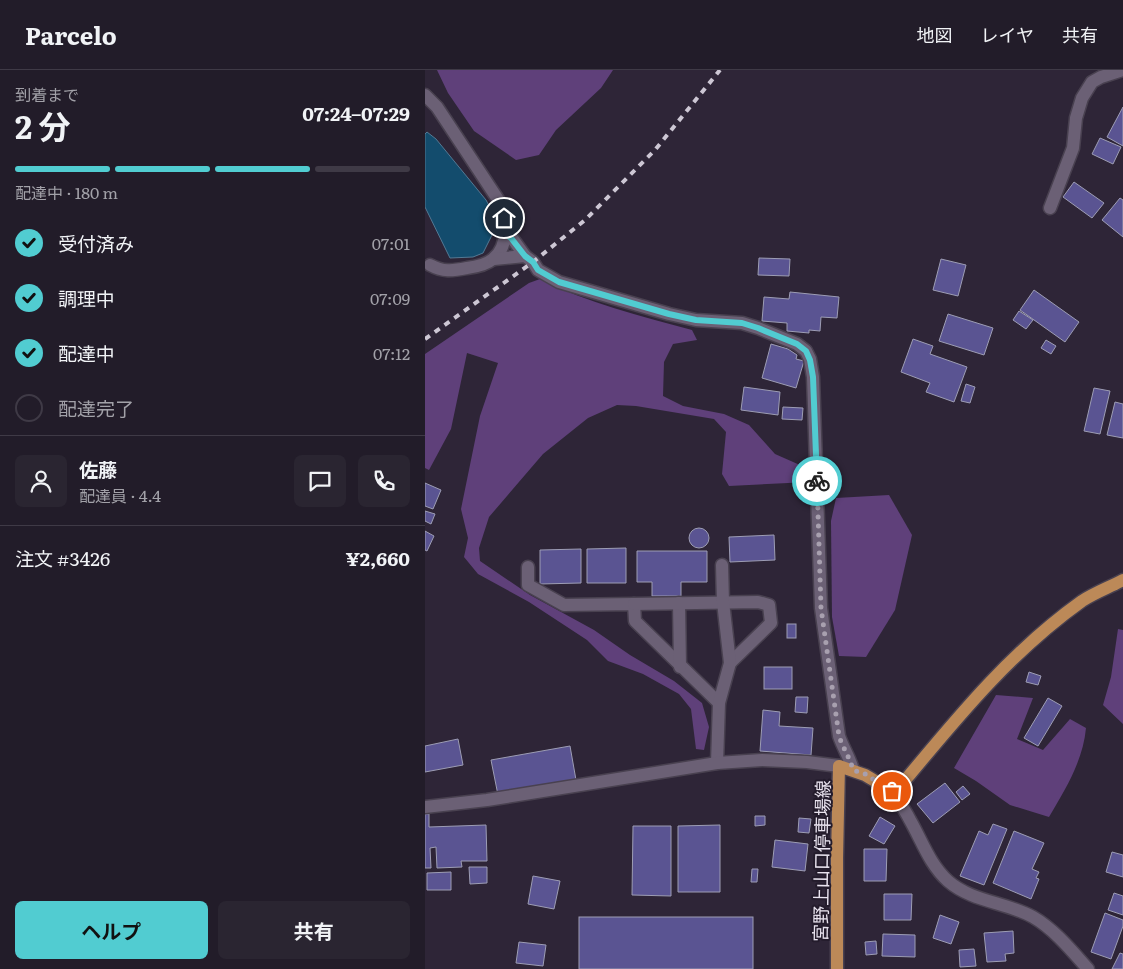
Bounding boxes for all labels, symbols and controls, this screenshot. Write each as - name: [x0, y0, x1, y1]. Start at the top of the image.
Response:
- text: Parcelo: [25, 17, 117, 52]
- text: 地図: [917, 21, 953, 48]
- text: レイヤ: [981, 21, 1034, 48]
- text: 共有: [1062, 21, 1098, 48]
- text: 到着まで: [15, 82, 79, 106]
- text: 07:24–07:29: [302, 99, 410, 127]
- text: 2 分: [15, 101, 71, 149]
- text: 配達中 · 180 m: [15, 180, 118, 204]
- pin: [483, 197, 525, 239]
- icon: home: [490, 204, 518, 232]
- icon: check: [15, 229, 43, 257]
- text: 受付済み: [58, 229, 134, 257]
- text: 07:01: [372, 231, 410, 255]
- icon: check: [15, 284, 43, 312]
- text: 調理中: [58, 284, 115, 312]
- text: 07:09: [370, 286, 410, 310]
- icon: check: [15, 339, 43, 367]
- text: 配達中: [58, 339, 115, 367]
- text: 07:12: [373, 341, 410, 365]
- text: 配達完了: [58, 394, 134, 422]
- button: person: [15, 455, 67, 507]
- text: 佐藤: [79, 455, 117, 483]
- button: chat: [294, 455, 346, 507]
- button: phone: [358, 455, 410, 507]
- courier: [792, 456, 842, 506]
- icon: bike: [803, 467, 831, 495]
- text: 配達員 · 4.4: [79, 483, 161, 507]
- text: 注文 #3426: [15, 544, 110, 572]
- text: ¥2,660: [346, 544, 410, 572]
- pin: [871, 770, 913, 812]
- icon: bag: [878, 777, 906, 805]
- street label: 宮野上山口停車場線: [806, 780, 836, 942]
- button: ヘルプ: [15, 901, 208, 959]
- button: 共有: [218, 901, 410, 959]

